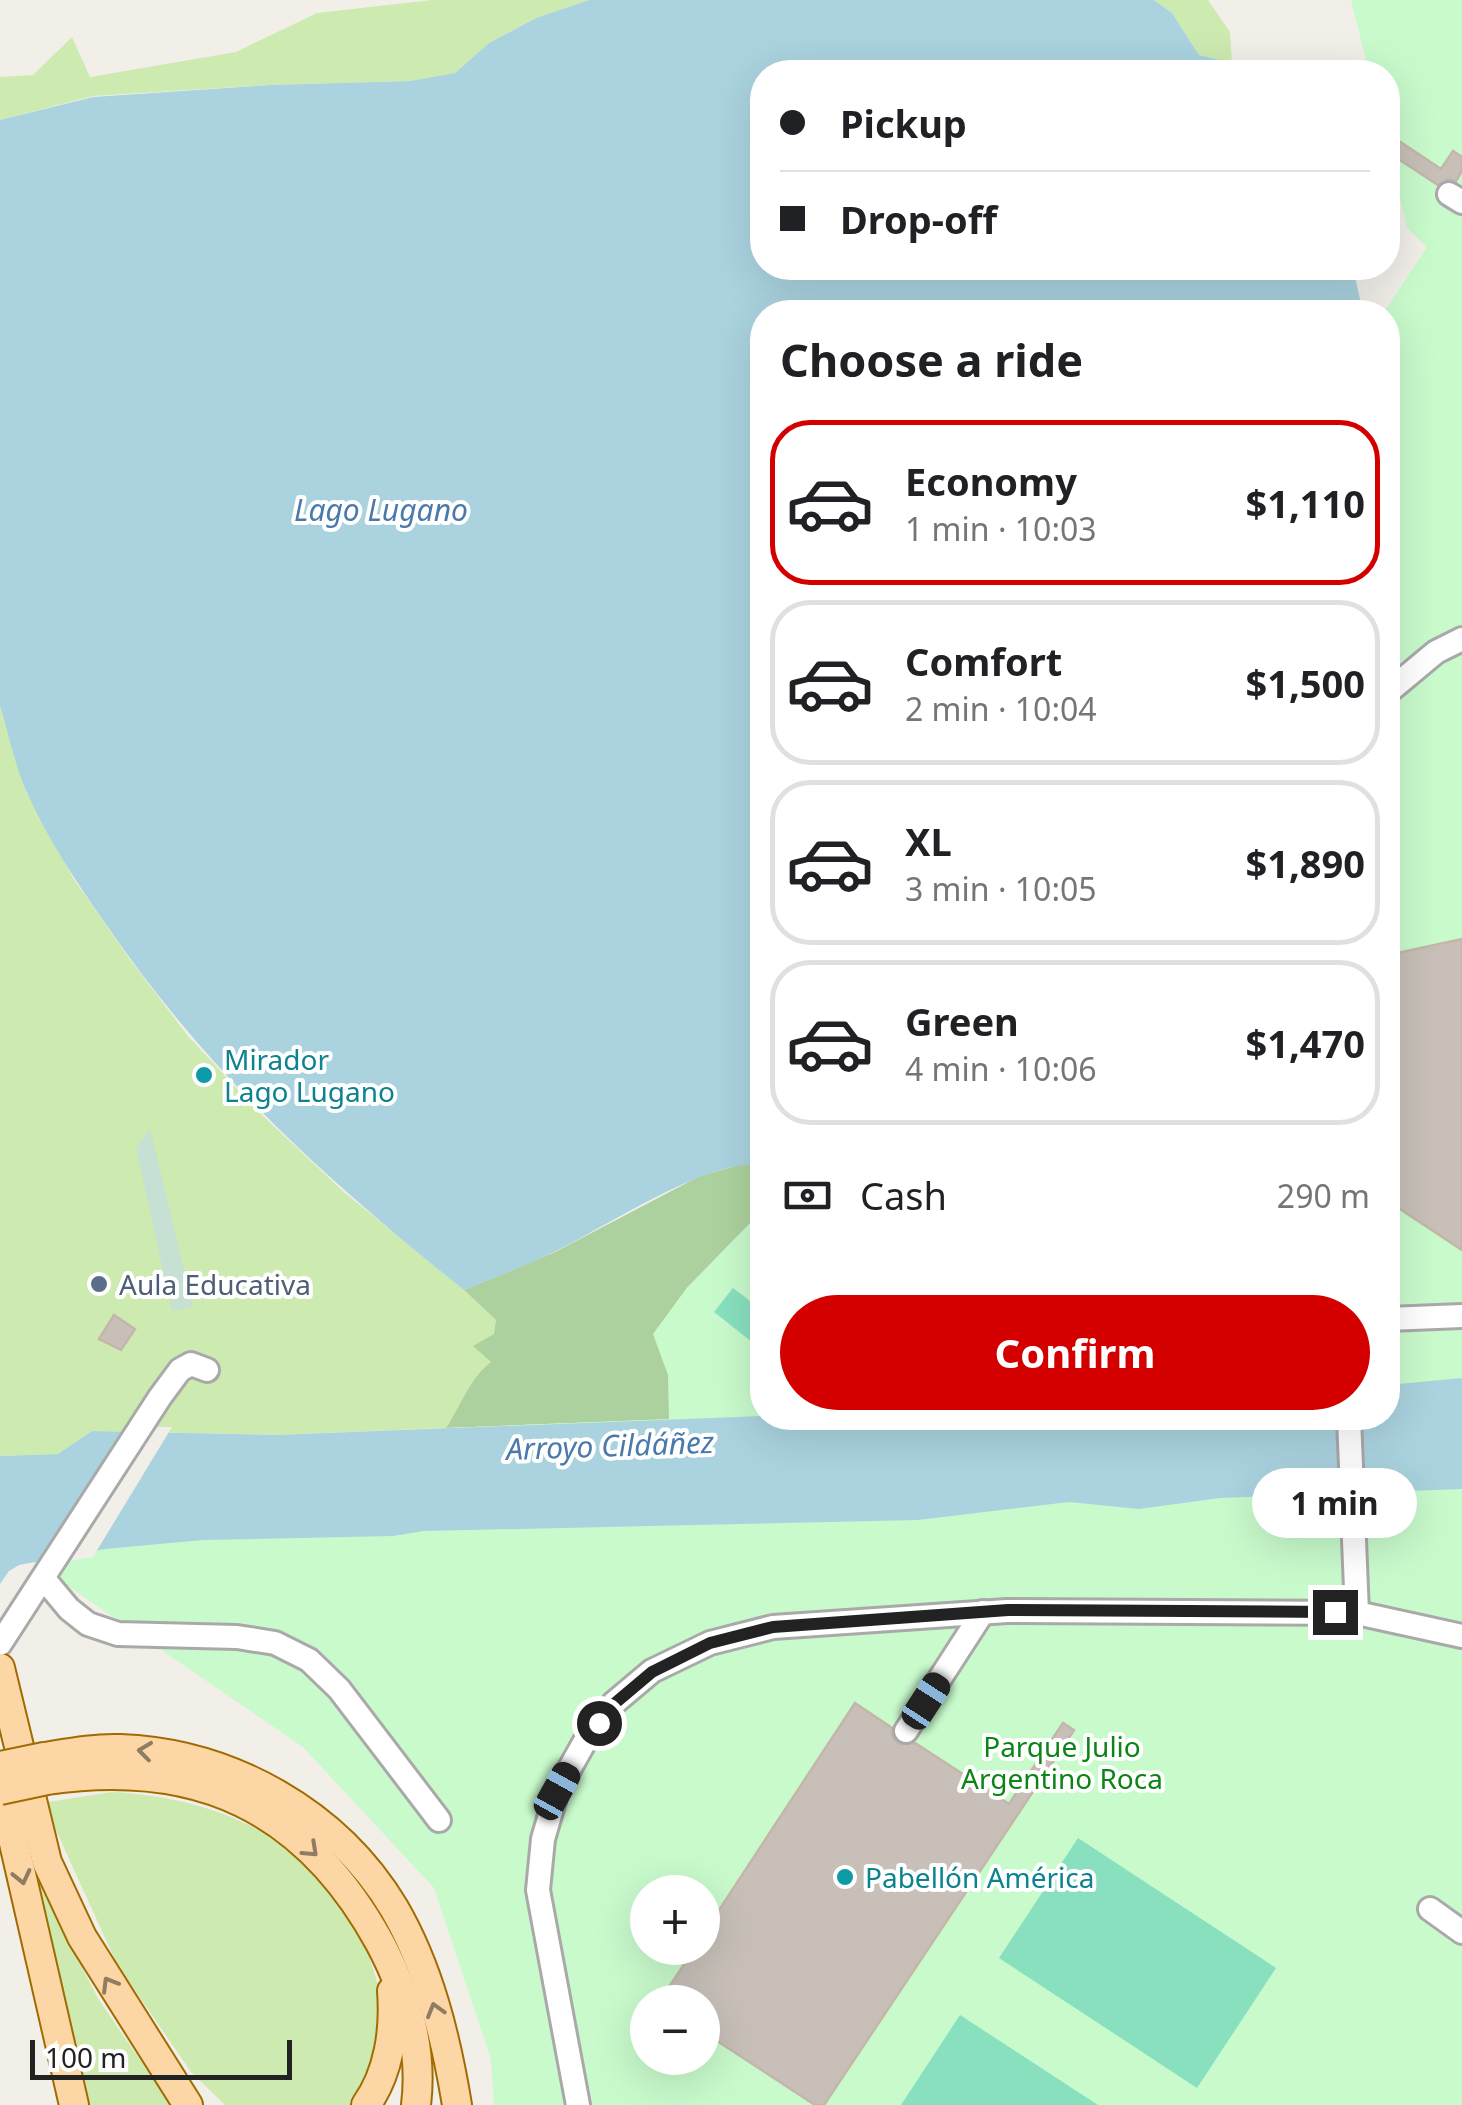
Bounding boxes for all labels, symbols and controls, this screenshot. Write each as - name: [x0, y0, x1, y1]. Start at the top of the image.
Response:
- text: Pickup: [840, 97, 967, 149]
- text: Drop-off: [840, 193, 997, 245]
- text: Choose a ride: [780, 329, 1083, 390]
- text: Economy: [905, 455, 1077, 507]
- icon: car: [785, 458, 875, 548]
- text: $1,110: [1245, 477, 1365, 529]
- water label: Lago Lugano: [294, 489, 468, 530]
- text: 1 min · 10:03: [905, 507, 1097, 550]
- text: Comfort: [905, 635, 1062, 687]
- icon: car: [785, 638, 875, 728]
- text: $1,500: [1245, 657, 1365, 709]
- text: 2 min · 10:04: [905, 687, 1097, 730]
- text: XL: [905, 815, 952, 867]
- icon: car: [785, 818, 875, 908]
- text: $1,890: [1245, 837, 1365, 889]
- text: 3 min · 10:05: [905, 867, 1097, 910]
- text: Green: [905, 995, 1019, 1047]
- icon: car: [785, 998, 875, 1088]
- text: $1,470: [1245, 1017, 1365, 1069]
- place label: Mirador Lago Lugano: [224, 1040, 395, 1110]
- text: 4 min · 10:06: [905, 1047, 1097, 1090]
- marker: Mirador Lago Lugano: [193, 1064, 215, 1086]
- icon: cash: [780, 1168, 835, 1223]
- text: Cash: [860, 1169, 947, 1221]
- text: 290 m: [1277, 1174, 1370, 1217]
- place label: Aula Educativa: [119, 1265, 311, 1303]
- marker: Aula Educativa: [88, 1273, 110, 1295]
- button: Confirm: [780, 1295, 1370, 1410]
- water label: Arroyo Cildáñez: [503, 1421, 715, 1469]
- callout: 1 min: [1252, 1467, 1418, 1537]
- text: 1 min: [1290, 1481, 1379, 1524]
- route end: [1313, 1590, 1358, 1635]
- car: [897, 1668, 955, 1734]
- route start: [577, 1701, 622, 1746]
- park label: Parque Julio Argentino Roca: [961, 1727, 1163, 1797]
- one-way arrow: [136, 1741, 152, 1762]
- car: [529, 1757, 585, 1825]
- one-way arrow: [299, 1838, 317, 1856]
- place label: Pabellón América: [865, 1858, 1094, 1896]
- marker: Pabellón América: [834, 1866, 856, 1888]
- one-way arrow: [10, 1868, 31, 1885]
- map controls: [630, 1875, 720, 2075]
- button: +: [630, 1875, 720, 1965]
- one-way arrow: [102, 1977, 122, 1995]
- button: −: [630, 1985, 720, 2075]
- one-way arrow: [426, 2002, 447, 2019]
- scale bar: [30, 2035, 292, 2080]
- text: 100 m: [45, 2038, 127, 2076]

